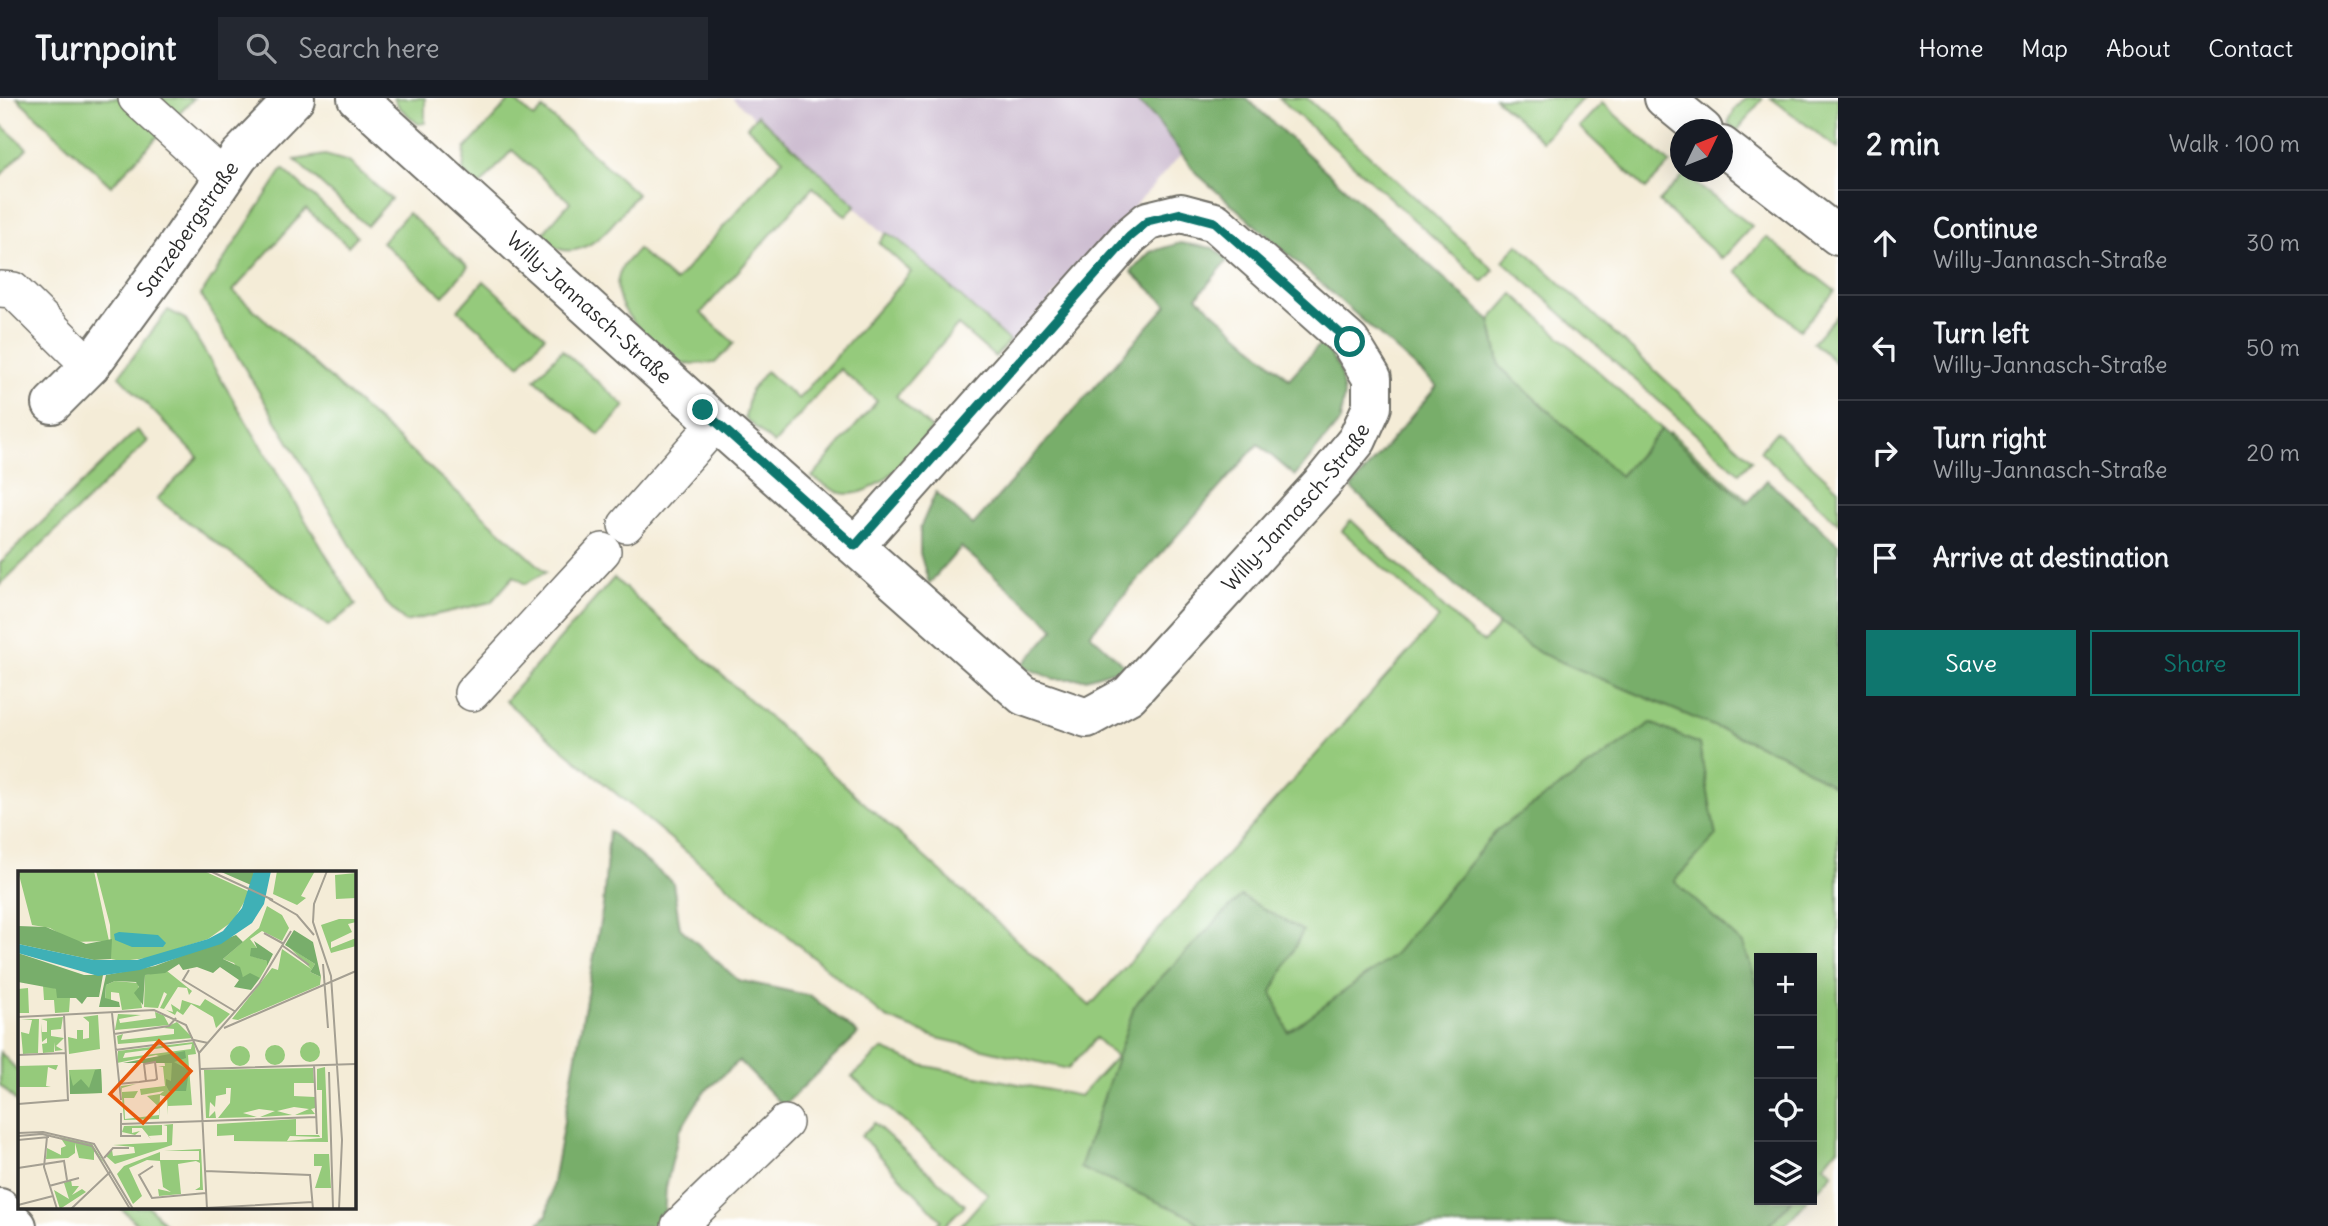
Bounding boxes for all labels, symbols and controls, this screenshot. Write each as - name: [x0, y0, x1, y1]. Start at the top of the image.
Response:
- search box: [218, 17, 708, 80]
- text: Turnpoint: [35, 27, 176, 69]
- icon: search: [242, 29, 280, 67]
- text: Search here: [298, 32, 439, 65]
- text: Home: [1919, 33, 1983, 63]
- text: Map: [2021, 33, 2068, 63]
- text: About: [2106, 33, 2170, 63]
- text: Contact: [2208, 33, 2293, 63]
- north arrow: [1670, 119, 1733, 182]
- text: 2 min: [1866, 125, 1940, 163]
- text: Walk · 100 m: [2169, 129, 2300, 158]
- street label: Sanzebergstraße: [131, 156, 244, 302]
- text: Continue: [1933, 212, 2038, 245]
- icon: ahead: [1866, 224, 1904, 262]
- street label: Willy-Jannasch-Straße: [501, 226, 678, 390]
- text: 30 m: [2246, 228, 2300, 257]
- text: Willy-Jannasch-Straße: [1933, 245, 2167, 274]
- text: Turn left: [1933, 317, 2029, 350]
- route start: [1334, 326, 1365, 357]
- icon: left: [1866, 329, 1904, 367]
- text: 50 m: [2246, 333, 2300, 362]
- text: Willy-Jannasch-Straße: [1933, 350, 2167, 379]
- route end: [687, 394, 718, 425]
- street label: Willy-Jannasch-Straße: [1216, 419, 1376, 597]
- text: Turn right: [1933, 422, 2046, 455]
- icon: right: [1866, 434, 1904, 472]
- text: 20 m: [2247, 438, 2300, 467]
- text: Willy-Jannasch-Straße: [1933, 455, 2167, 484]
- icon: arrive: [1866, 539, 1904, 577]
- text: Arrive at destination: [1933, 541, 2169, 574]
- button: Save: [1866, 630, 2076, 696]
- button: Share: [2090, 630, 2300, 696]
- inset map: [18, 871, 355, 1208]
- map controls: [1754, 953, 1817, 1205]
- button: +: [1754, 953, 1817, 1016]
- button: −: [1754, 1016, 1817, 1079]
- button: locate: [1754, 1079, 1817, 1142]
- button: layers: [1754, 1142, 1817, 1205]

